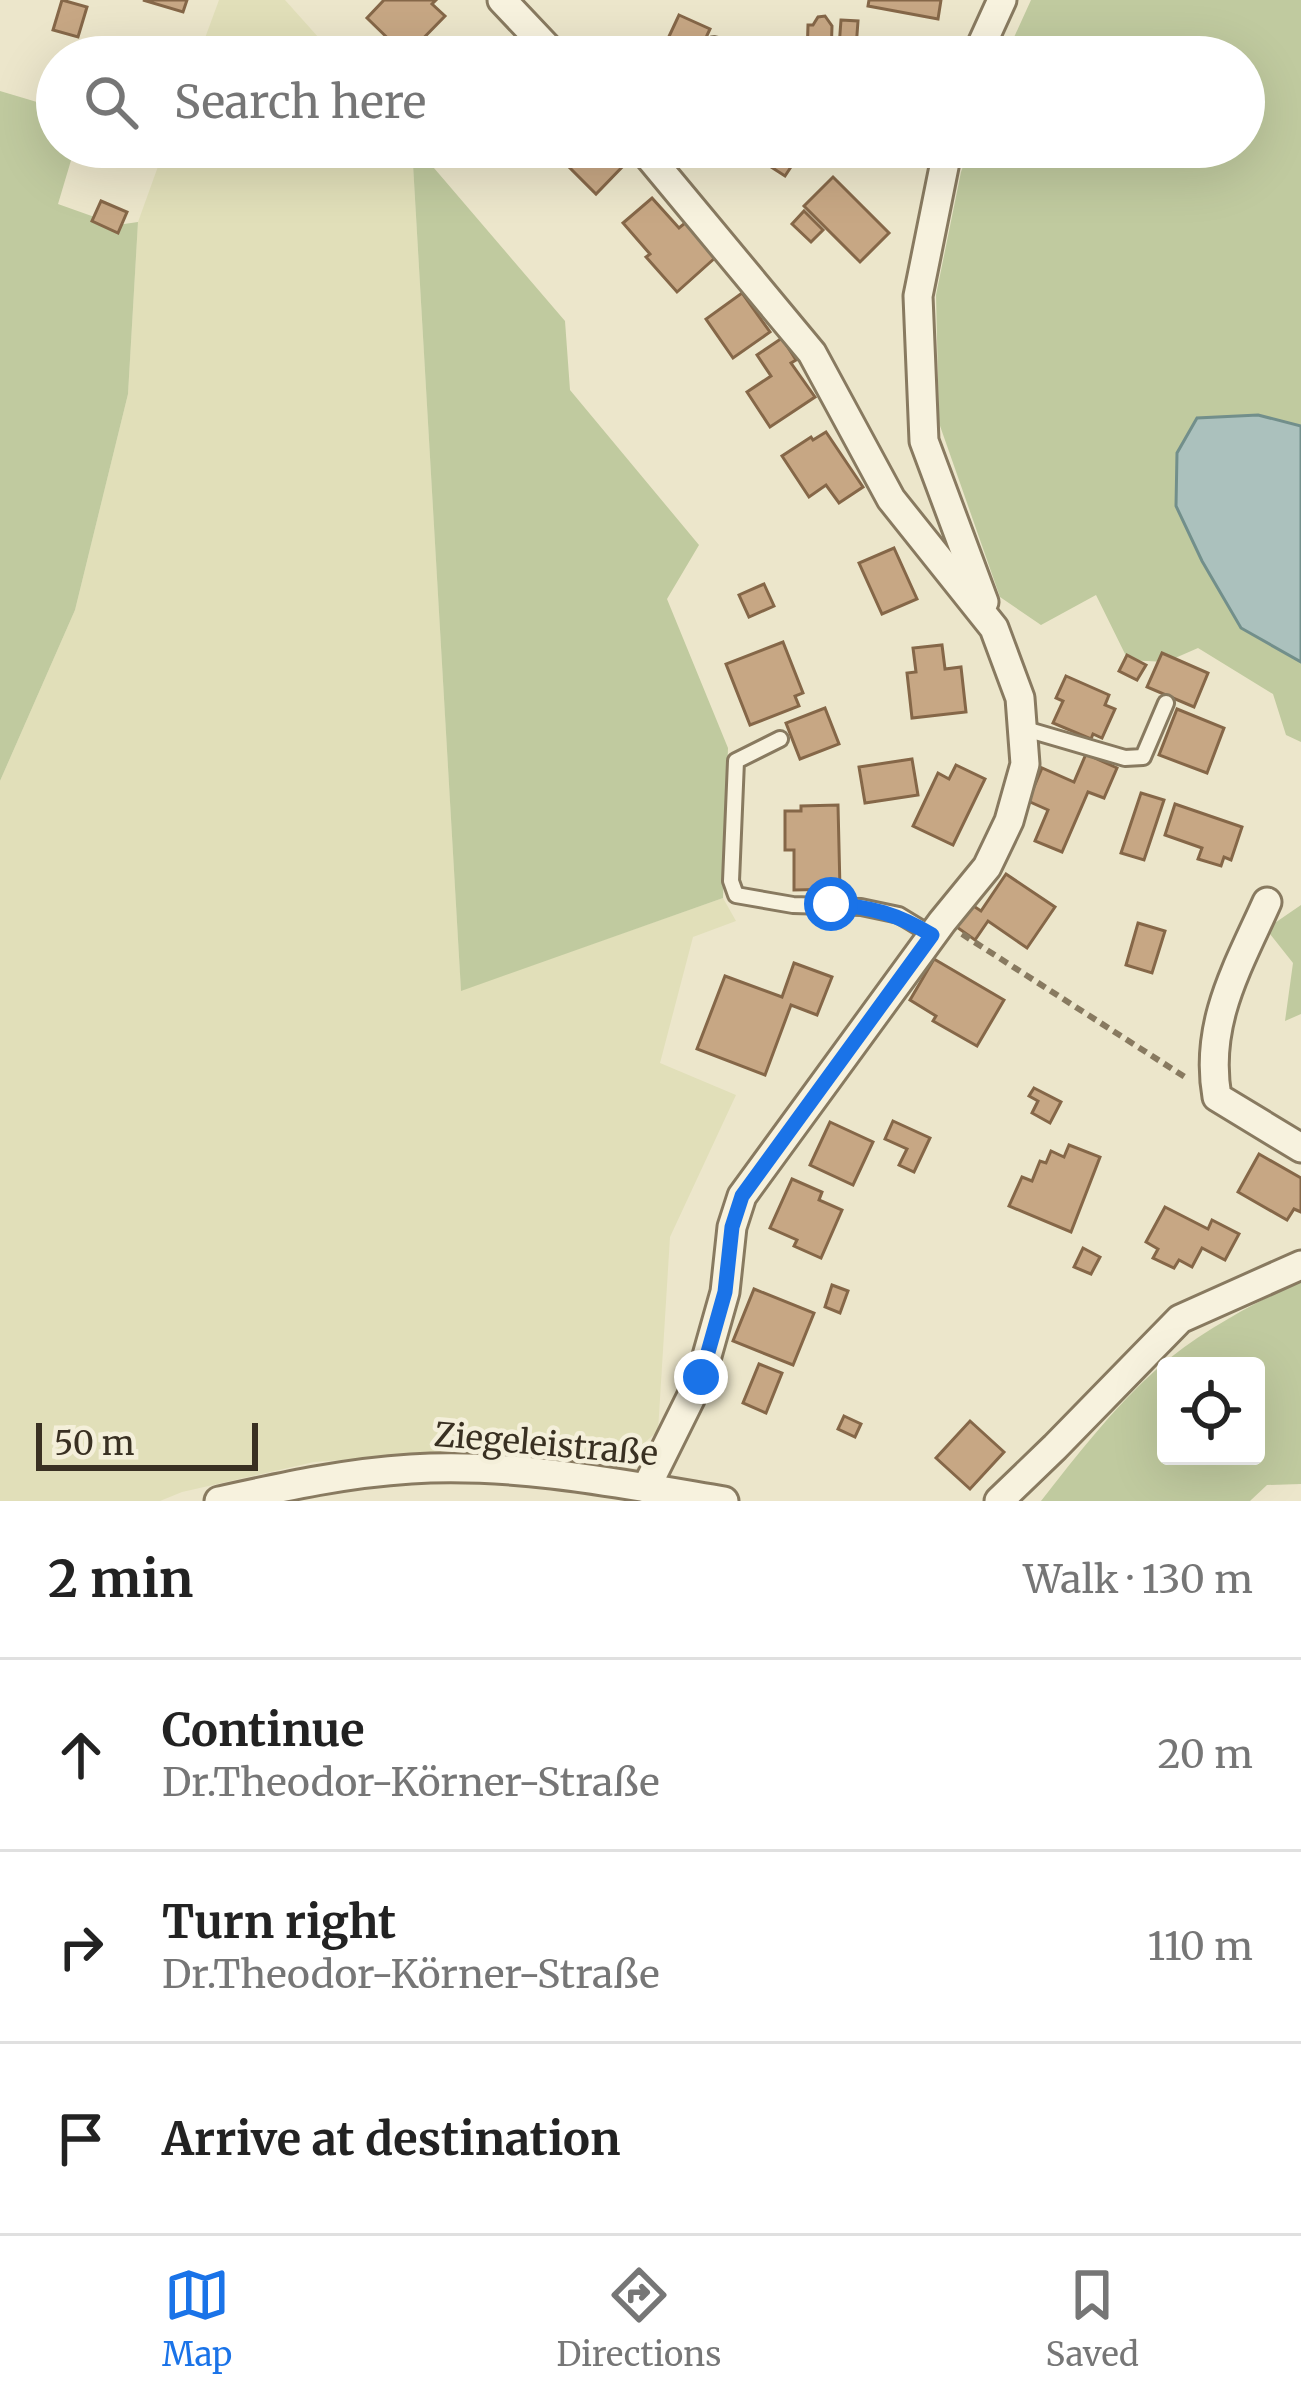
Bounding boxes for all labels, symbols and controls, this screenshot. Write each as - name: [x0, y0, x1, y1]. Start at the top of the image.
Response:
- search box: [36, 36, 1265, 168]
- icon: search: [78, 69, 144, 135]
- text: Search here: [174, 74, 426, 130]
- route start: [804, 877, 858, 931]
- route end: [674, 1350, 728, 1404]
- map controls: [1157, 1357, 1265, 1465]
- button: locate: [1157, 1357, 1265, 1465]
- street label: Ziegeleistraße: [432, 1414, 660, 1474]
- scale bar: [36, 1417, 258, 1470]
- text: 50 m: [54, 1423, 135, 1464]
- text: 2 min: [48, 1547, 193, 1611]
- text: Walk · 130 m: [1023, 1555, 1253, 1604]
- text: Continue: [162, 1702, 364, 1758]
- icon: ahead: [48, 1722, 114, 1788]
- text: 20 m: [1158, 1730, 1253, 1779]
- text: Dr.Theodor-Körner-Straße: [162, 1758, 660, 1807]
- text: Turn right: [162, 1894, 396, 1950]
- icon: right: [48, 1914, 114, 1980]
- text: 110 m: [1148, 1922, 1253, 1971]
- text: Dr.Theodor-Körner-Straße: [162, 1950, 660, 1999]
- icon: arrive: [48, 2106, 114, 2172]
- text: Arrive at destination: [162, 2111, 620, 2167]
- tab: Map: [162, 2262, 232, 2375]
- tab: Directions: [556, 2262, 721, 2375]
- tab: Saved: [1045, 2262, 1139, 2375]

